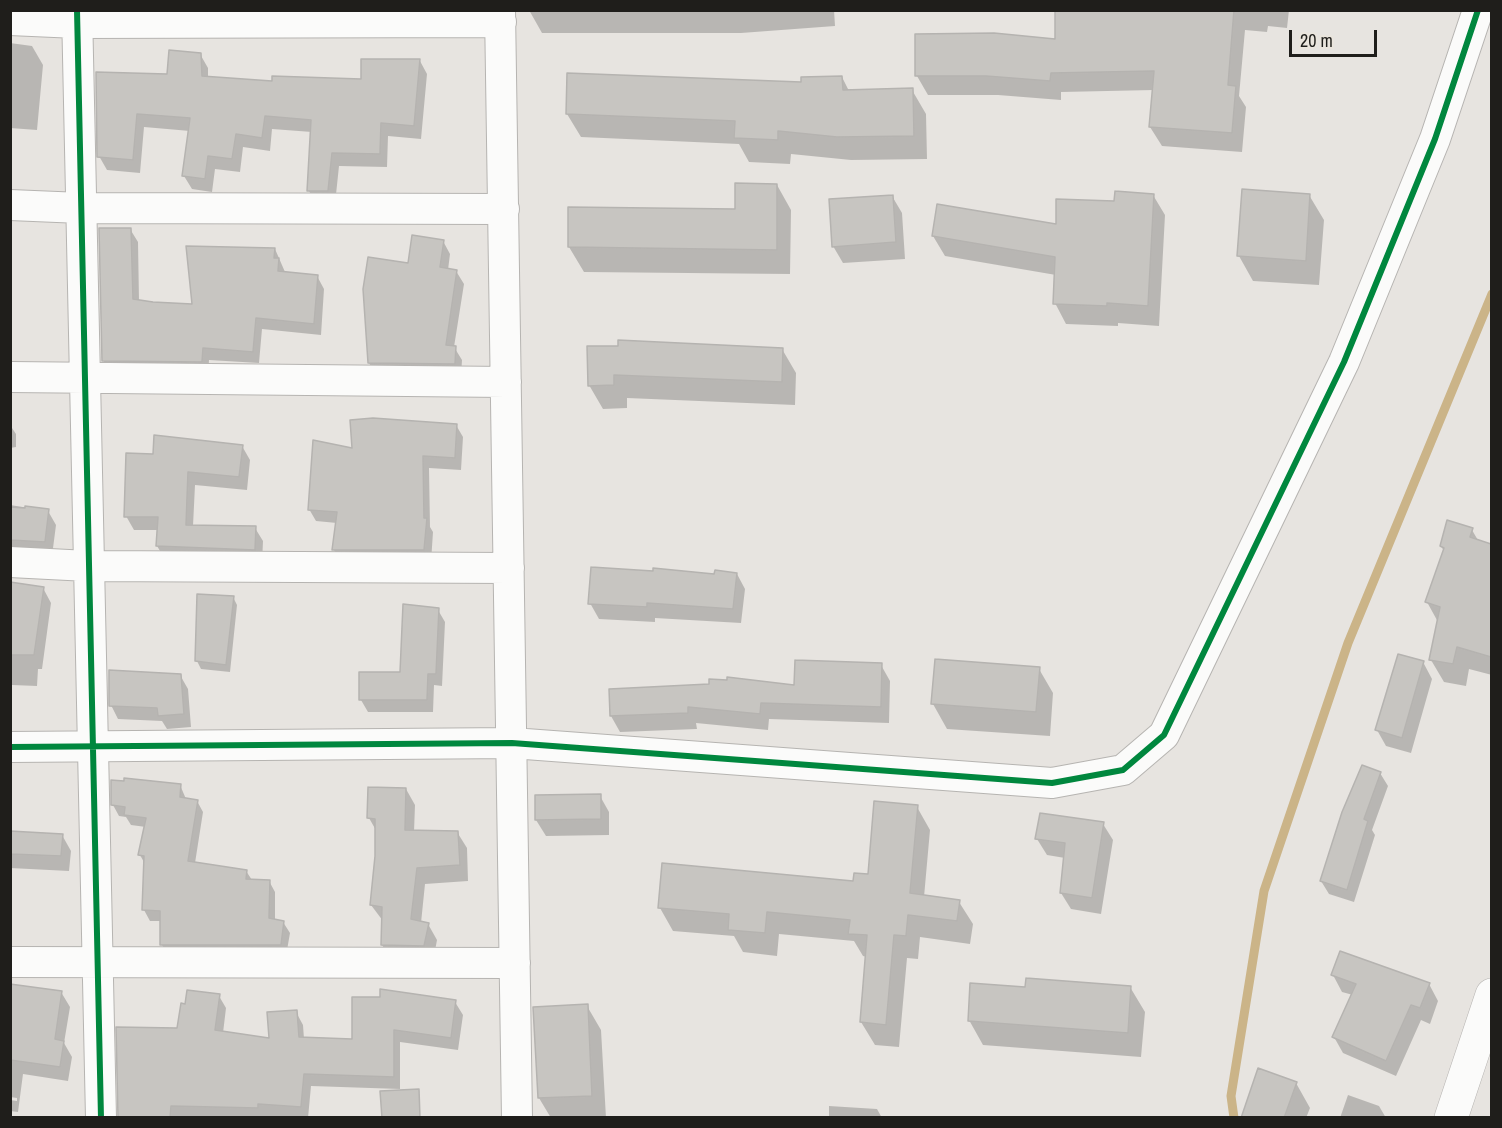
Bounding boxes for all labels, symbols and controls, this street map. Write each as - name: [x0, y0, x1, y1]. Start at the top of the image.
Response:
- scale bar: [1292, 18, 1380, 56]
- text: 20 m: [1300, 28, 1333, 53]

